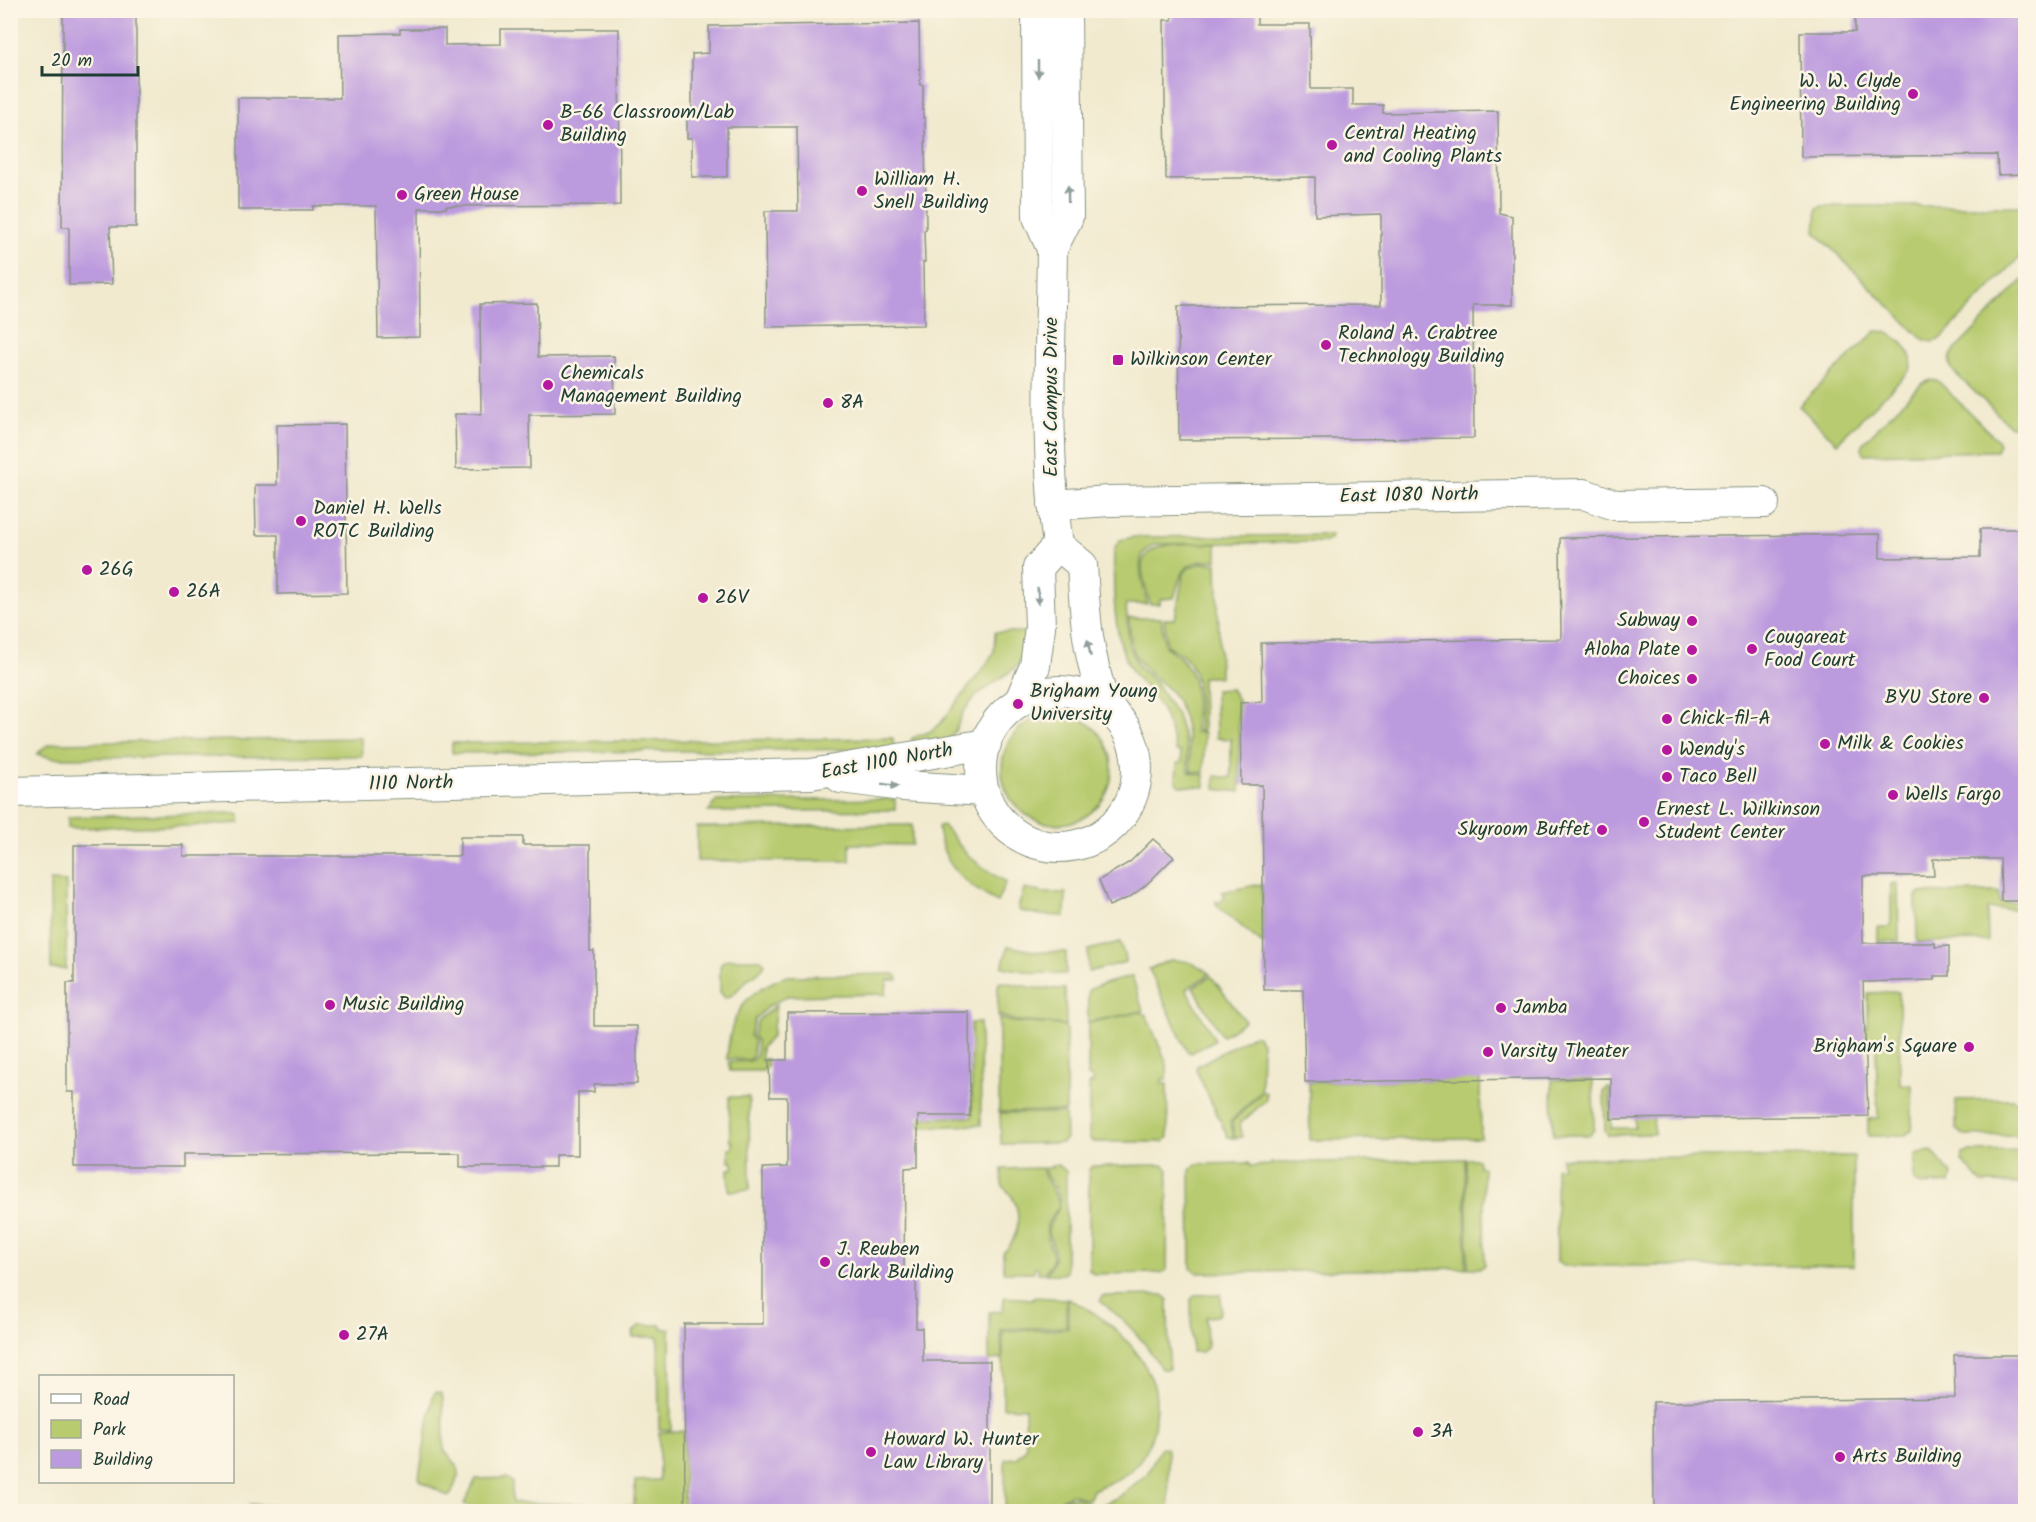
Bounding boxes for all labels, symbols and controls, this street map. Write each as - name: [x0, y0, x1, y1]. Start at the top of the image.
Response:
- scale bar: [42, 39, 138, 77]
- text: 20 m: [51, 47, 92, 76]
- one-way arrow: [1033, 59, 1042, 78]
- place label: W. W. Clyde Engineering Building: [1729, 66, 1901, 121]
- marker: W. W. Clyde Engineering Building: [1906, 87, 1920, 101]
- place label: B-66 Classroom/Lab Building: [560, 97, 735, 152]
- marker: B-66 Classroom/Lab Building: [541, 118, 555, 132]
- place label: Central Heating and Cooling Plants: [1344, 118, 1503, 173]
- marker: Central Heating and Cooling Plants: [1325, 138, 1339, 152]
- place label: William H. Snell Building: [874, 164, 989, 219]
- place label: Green House: [414, 179, 519, 211]
- marker: William H. Snell Building: [855, 184, 869, 198]
- one-way arrow: [1063, 185, 1073, 204]
- marker: Green House: [395, 188, 409, 202]
- street label: East Campus Drive: [1036, 317, 1068, 477]
- place label: Roland A. Crabtree Technology Building: [1338, 318, 1505, 373]
- marker: Roland A. Crabtree Technology Building: [1319, 338, 1333, 352]
- place label: Wilkinson Center: [1130, 344, 1273, 376]
- marker: Wilkinson Center: [1111, 353, 1125, 367]
- place label: Chemicals Management Building: [560, 358, 742, 413]
- marker: Chemicals Management Building: [541, 378, 555, 392]
- place label: 8A: [840, 387, 864, 419]
- marker: 8A: [821, 396, 835, 410]
- street label: East 1080 North: [1339, 479, 1479, 513]
- place label: Daniel H. Wells ROTC Building: [313, 493, 442, 548]
- marker: Daniel H. Wells ROTC Building: [294, 514, 308, 528]
- place label: 26G: [99, 554, 134, 586]
- marker: 26G: [80, 563, 94, 577]
- place label: 26A: [186, 576, 221, 608]
- place label: 26V: [715, 582, 750, 614]
- marker: 26A: [167, 585, 181, 599]
- one-way arrow: [1034, 586, 1043, 605]
- marker: 26V: [696, 591, 710, 605]
- place label: Subway: [1617, 605, 1681, 637]
- marker: Subway: [1685, 614, 1699, 628]
- place label: Cougareat Food Court: [1764, 622, 1856, 677]
- place label: Aloha Plate: [1584, 634, 1680, 666]
- one-way arrow: [1084, 638, 1093, 657]
- marker: Cougareat Food Court: [1745, 642, 1759, 656]
- marker: Aloha Plate: [1685, 643, 1699, 657]
- place label: Choices: [1617, 663, 1680, 695]
- marker: Choices: [1685, 672, 1699, 686]
- place label: Brigham Young University: [1030, 676, 1158, 731]
- place label: BYU Store: [1885, 682, 1972, 714]
- marker: BYU Store: [1977, 691, 1991, 705]
- marker: Brigham Young University: [1011, 697, 1025, 711]
- place label: Chick-fil-A: [1679, 703, 1771, 735]
- marker: Chick-fil-A: [1660, 712, 1674, 726]
- place label: Milk & Cookies: [1837, 728, 1964, 760]
- place label: Wendy's: [1679, 734, 1746, 766]
- street label: East 1100 North: [818, 735, 956, 789]
- marker: Milk & Cookies: [1818, 737, 1832, 751]
- marker: Wendy's: [1660, 743, 1674, 757]
- place label: Taco Bell: [1679, 761, 1757, 793]
- street label: 1110 North: [368, 767, 454, 801]
- marker: Taco Bell: [1660, 770, 1674, 784]
- place label: Wells Fargo: [1905, 779, 2001, 811]
- one-way arrow: [881, 780, 900, 789]
- marker: Wells Fargo: [1886, 788, 1900, 802]
- place label: Ernest L. Wilkinson Student Center: [1656, 794, 1820, 849]
- place label: Skyroom Buffet: [1458, 814, 1590, 846]
- marker: Ernest L. Wilkinson Student Center: [1637, 815, 1651, 829]
- marker: Skyroom Buffet: [1595, 823, 1609, 837]
- place label: Music Building: [342, 989, 465, 1021]
- place label: Jamba: [1513, 992, 1568, 1024]
- marker: Music Building: [323, 998, 337, 1012]
- marker: Jamba: [1494, 1001, 1508, 1015]
- place label: Brigham's Square: [1813, 1031, 1957, 1063]
- place label: Varsity Theater: [1500, 1036, 1630, 1068]
- marker: Brigham's Square: [1962, 1040, 1976, 1054]
- marker: Varsity Theater: [1481, 1045, 1495, 1059]
- place label: J. Reuben Clark Building: [837, 1234, 954, 1289]
- marker: J. Reuben Clark Building: [818, 1255, 832, 1269]
- place label: 27A: [356, 1319, 389, 1351]
- marker: 27A: [337, 1328, 351, 1342]
- legend: [39, 1375, 234, 1483]
- text: Road: [93, 1386, 130, 1415]
- text: Park: [93, 1416, 126, 1445]
- place label: 3A: [1430, 1416, 1454, 1448]
- place label: Howard W. Hunter Law Library: [883, 1424, 1040, 1479]
- marker: 3A: [1411, 1425, 1425, 1439]
- place label: Arts Building: [1852, 1441, 1962, 1473]
- marker: Howard W. Hunter Law Library: [864, 1445, 878, 1459]
- text: Building: [93, 1446, 153, 1475]
- marker: Arts Building: [1833, 1450, 1847, 1464]

